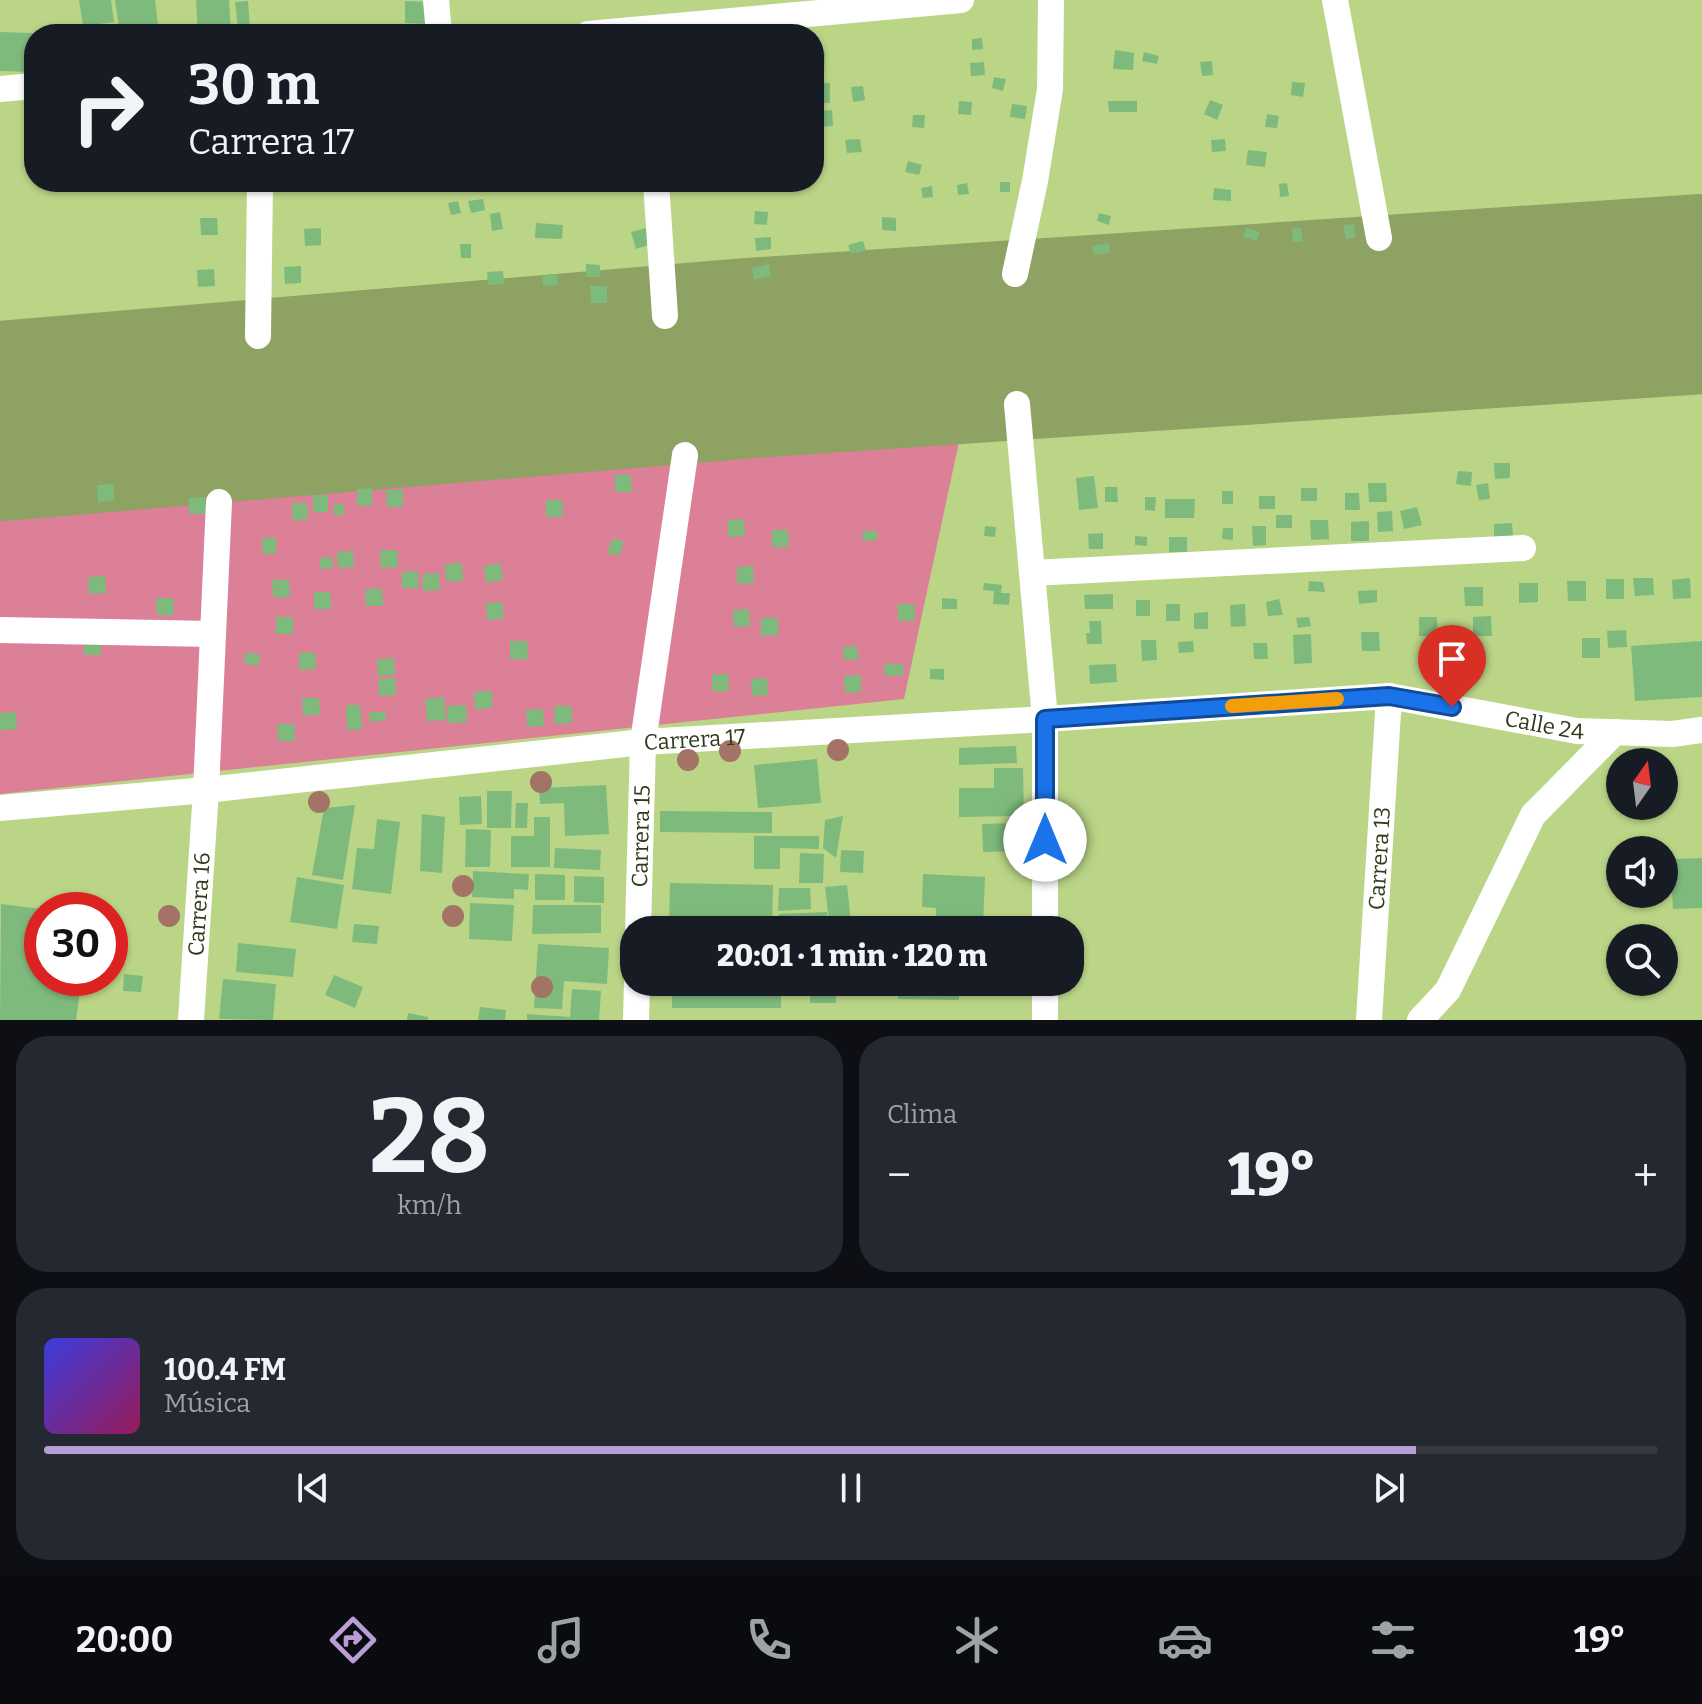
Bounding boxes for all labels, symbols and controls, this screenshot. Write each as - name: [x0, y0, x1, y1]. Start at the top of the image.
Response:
- text: 30 m: [188, 52, 319, 119]
- icon: right: [56, 56, 160, 160]
- text: Carrera 17: [188, 120, 354, 164]
- pin: [1418, 625, 1486, 707]
- icon: arrive: [1430, 637, 1474, 681]
- street label: Calle 24: [1503, 704, 1584, 745]
- street label: Carrera 17: [643, 723, 746, 755]
- north arrow: [1606, 748, 1678, 820]
- map controls: [1606, 748, 1678, 996]
- street label: Carrera 15: [626, 784, 655, 888]
- position arrow: [1003, 798, 1087, 882]
- street label: Carrera 13: [1362, 806, 1396, 911]
- button: sound: [1606, 836, 1678, 908]
- street label: Carrera 16: [182, 852, 215, 957]
- speed limit sign: 30: [24, 892, 128, 996]
- button: search: [1606, 924, 1678, 996]
- text: 20:01 · 1 min · 120 m: [717, 938, 987, 974]
- text: 28: [369, 1075, 490, 1200]
- text: Clima: [887, 1099, 957, 1130]
- text: 19°: [1228, 1139, 1316, 1211]
- text: −: [887, 1149, 911, 1202]
- text: +: [1633, 1149, 1658, 1202]
- text: km/h: [397, 1190, 462, 1221]
- text: 100.4 FM: [164, 1352, 286, 1388]
- text: Música: [164, 1388, 251, 1419]
- icon: previous: [291, 1466, 335, 1510]
- icon: pause: [829, 1466, 873, 1510]
- icon: next: [1367, 1466, 1411, 1510]
- icon: directions: [325, 1612, 381, 1668]
- icon: music: [533, 1612, 589, 1668]
- icon: phone: [741, 1612, 797, 1668]
- icon: climate: [949, 1612, 1005, 1668]
- icon: car: [1157, 1612, 1213, 1668]
- icon: filters: [1365, 1612, 1421, 1668]
- text: 20:00: [76, 1618, 173, 1662]
- text: 19°: [1573, 1618, 1626, 1662]

